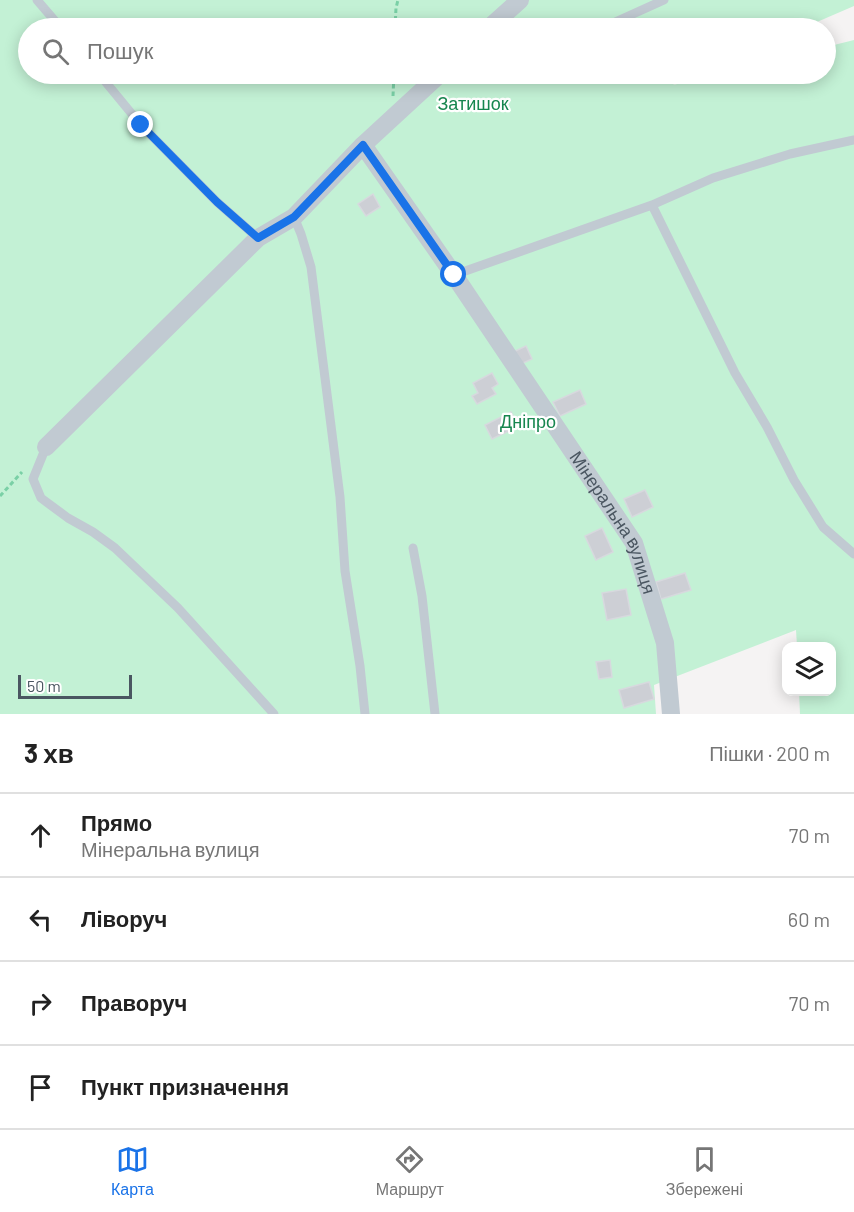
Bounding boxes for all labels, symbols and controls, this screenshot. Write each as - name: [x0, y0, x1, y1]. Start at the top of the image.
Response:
- search box: [18, 18, 836, 84]
- icon: search: [39, 35, 72, 68]
- text: Пошук: [87, 37, 153, 63]
- park label: Затишок: [437, 92, 509, 114]
- route end: [127, 111, 153, 137]
- route start: [440, 261, 466, 287]
- park label: Дніпро: [500, 410, 556, 432]
- street label: Мінеральна вулиця: [565, 447, 661, 597]
- map controls: [782, 642, 836, 696]
- button: layers: [782, 642, 836, 696]
- scale bar: [18, 672, 132, 700]
- text: 50 m: [27, 676, 61, 695]
- text: 3 хв: [24, 737, 74, 768]
- text: Пішки · 200 m: [709, 741, 830, 765]
- text: Прямо: [81, 809, 152, 835]
- icon: ahead: [24, 819, 57, 852]
- text: 70 m: [789, 823, 830, 847]
- text: Мінеральна вулиця: [81, 837, 260, 861]
- icon: left: [24, 903, 57, 936]
- text: Ліворуч: [81, 905, 167, 931]
- text: 60 m: [788, 907, 830, 931]
- icon: right: [24, 987, 57, 1020]
- text: Праворуч: [81, 989, 187, 1015]
- text: 70 m: [789, 991, 830, 1015]
- icon: arrive: [24, 1071, 57, 1104]
- text: Пункт призначення: [81, 1073, 289, 1099]
- tab: Карта: [111, 1143, 154, 1199]
- tab: Маршрут: [376, 1143, 444, 1199]
- tab: Збережені: [666, 1143, 743, 1199]

